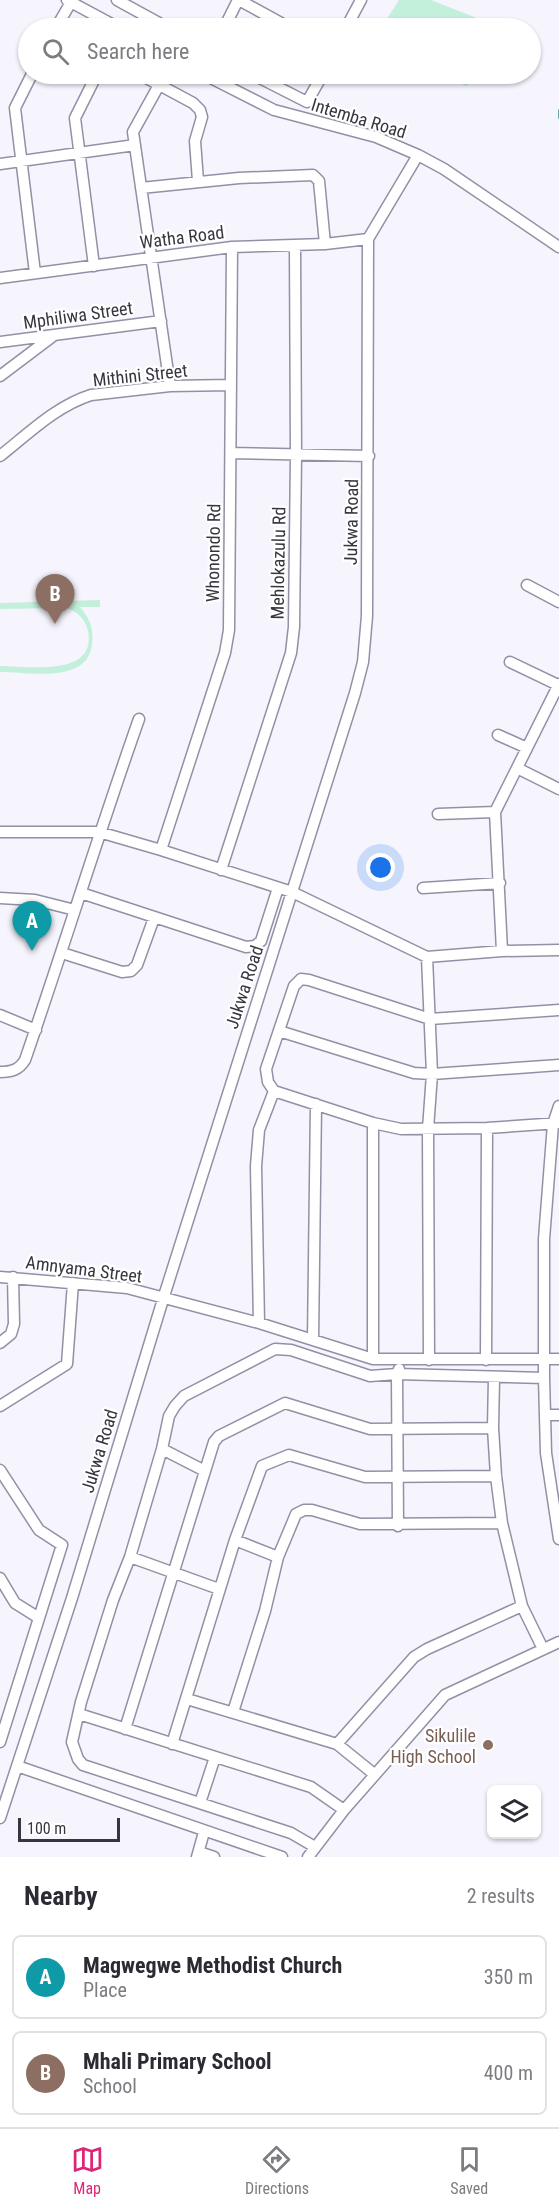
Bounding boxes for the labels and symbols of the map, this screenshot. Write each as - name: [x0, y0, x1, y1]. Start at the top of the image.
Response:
- street label: Intemba Road: [309, 94, 409, 142]
- street label: Watha Road: [139, 221, 225, 253]
- street label: Mphiliwa Street: [22, 297, 134, 333]
- street label: Mithini Street: [92, 360, 188, 390]
- street label: Jukwa Road: [340, 479, 362, 565]
- street label: Whonondo Rd: [202, 504, 224, 602]
- street label: Mehlokazulu Rd: [267, 506, 289, 620]
- pin: B: [36, 574, 74, 624]
- your location: [366, 853, 395, 882]
- pin: A: [12, 902, 51, 951]
- street label: Jukwa Road: [221, 943, 267, 1031]
- street label: Amnyama Street: [25, 1251, 143, 1287]
- street label: Jukwa Road: [76, 1407, 122, 1495]
- place label: Sikulile High School: [390, 1725, 476, 1767]
- marker: Sikulile High School: [481, 1738, 495, 1752]
- scale bar: [18, 1815, 120, 1842]

